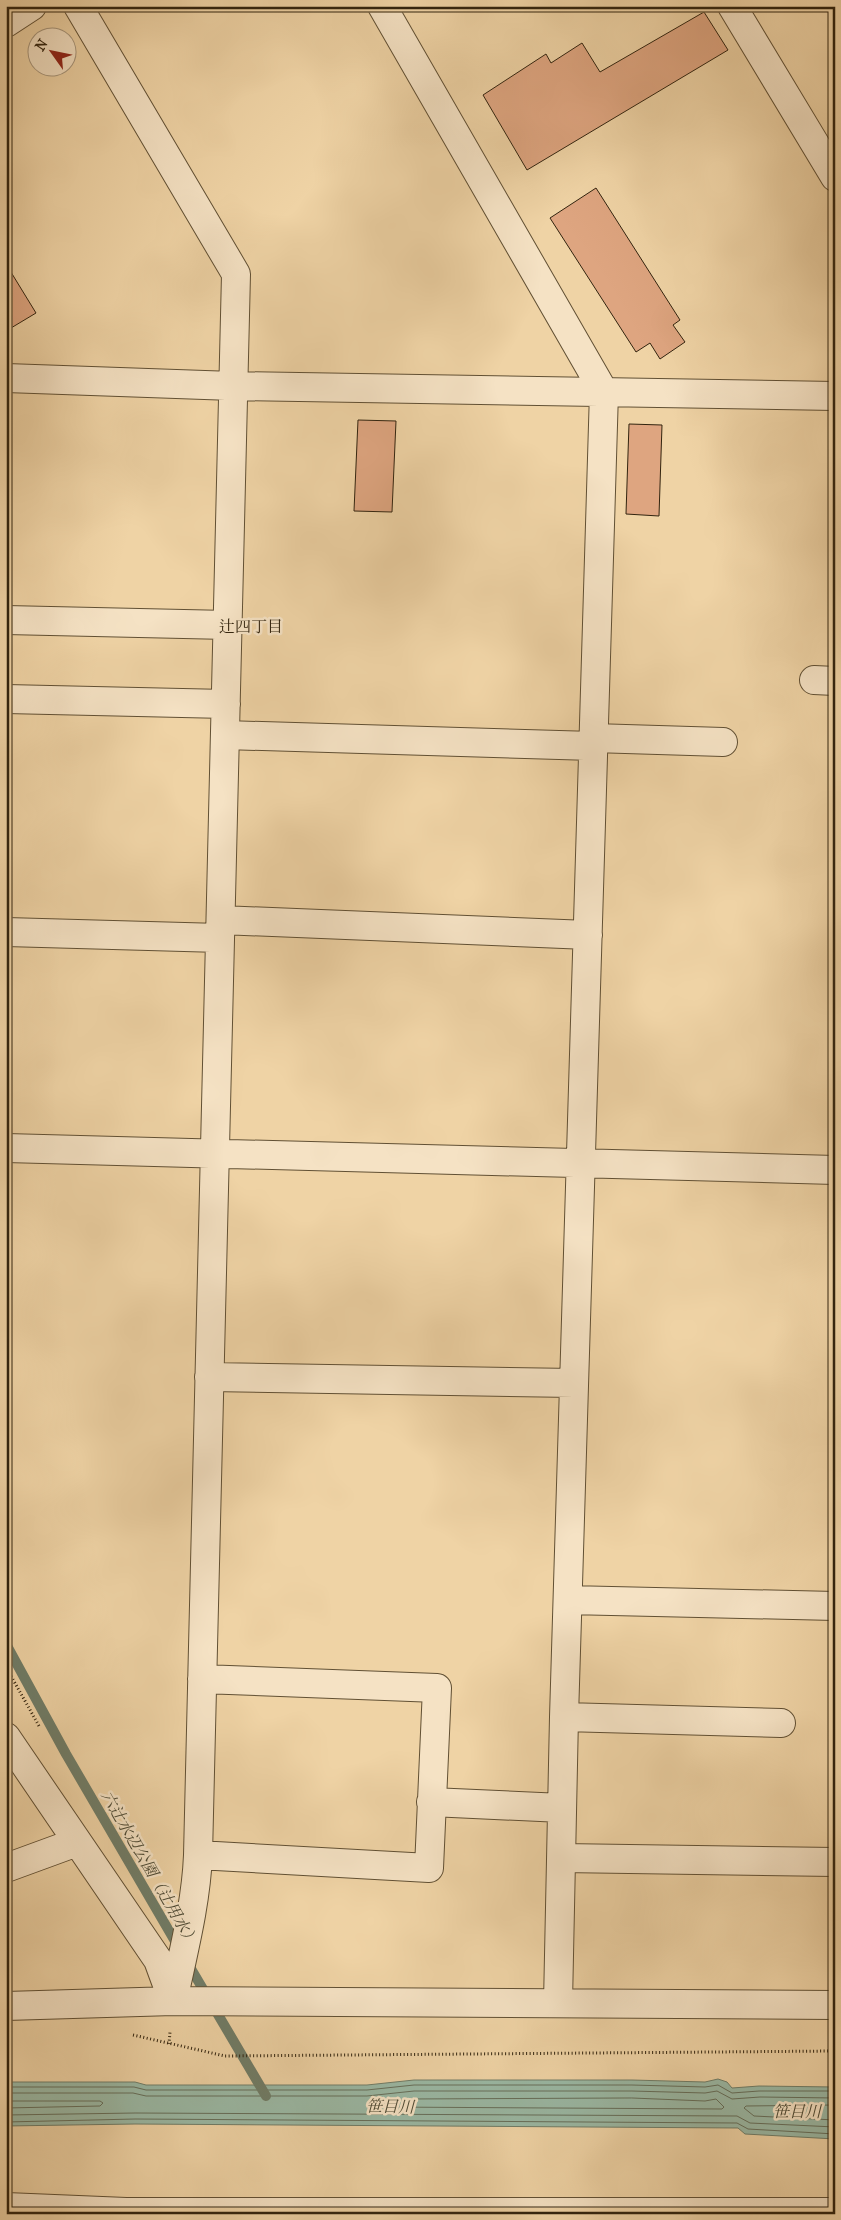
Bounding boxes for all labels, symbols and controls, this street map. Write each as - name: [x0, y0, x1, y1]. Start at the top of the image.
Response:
- north arrow: [28, 28, 78, 78]
- text: N: [31, 36, 52, 54]
- district label: 辻四丁目: [219, 617, 283, 636]
- water label: 六辻水辺公園（辻用水）: [97, 1787, 202, 1949]
- water label: 笹目川: [366, 2097, 416, 2116]
- water label: 笹目川: [773, 2102, 823, 2121]

